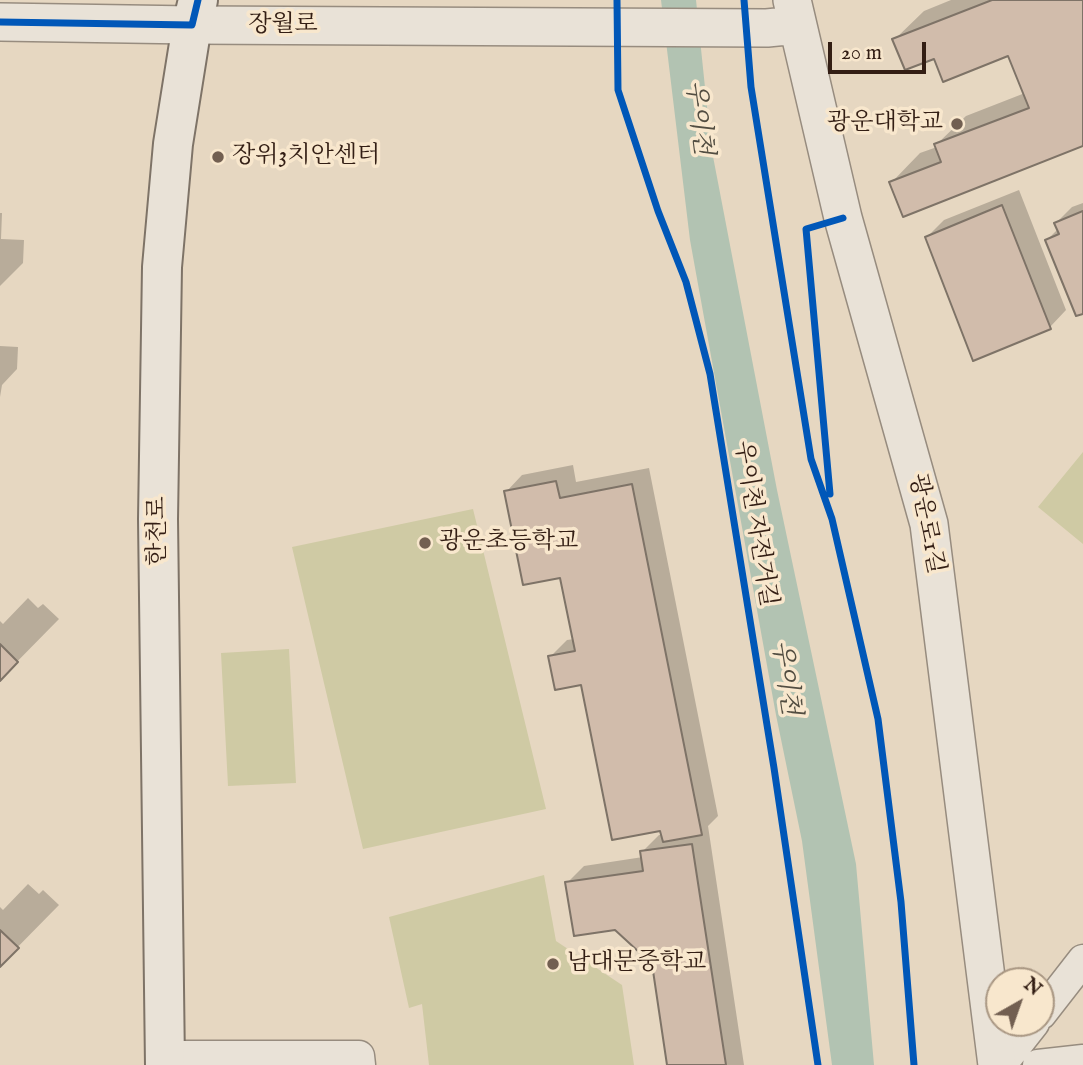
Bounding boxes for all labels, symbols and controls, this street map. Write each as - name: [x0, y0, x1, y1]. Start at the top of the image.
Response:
- street label: 장월로: [248, 12, 318, 40]
- scale bar: [831, 28, 929, 72]
- text: 20 m: [841, 40, 882, 67]
- water label: 우이천: [677, 79, 717, 157]
- place label: 광운대학교: [827, 110, 943, 138]
- marker: 광운대학교: [949, 116, 965, 132]
- place label: 장위3치안센터: [232, 143, 380, 171]
- marker: 장위3치안센터: [210, 149, 226, 165]
- street label: 우이천 자전거길: [727, 439, 781, 609]
- street label: 광운로1길: [901, 471, 949, 577]
- street label: 한천로: [145, 496, 173, 566]
- place label: 광운초등학교: [439, 529, 578, 557]
- marker: 광운초등학교: [417, 535, 433, 551]
- water label: 우이천: [763, 639, 805, 717]
- place label: 남대문중학교: [567, 950, 706, 978]
- marker: 남대문중학교: [545, 956, 561, 972]
- north arrow: [985, 967, 1055, 1037]
- text: N: [1018, 973, 1046, 1002]

